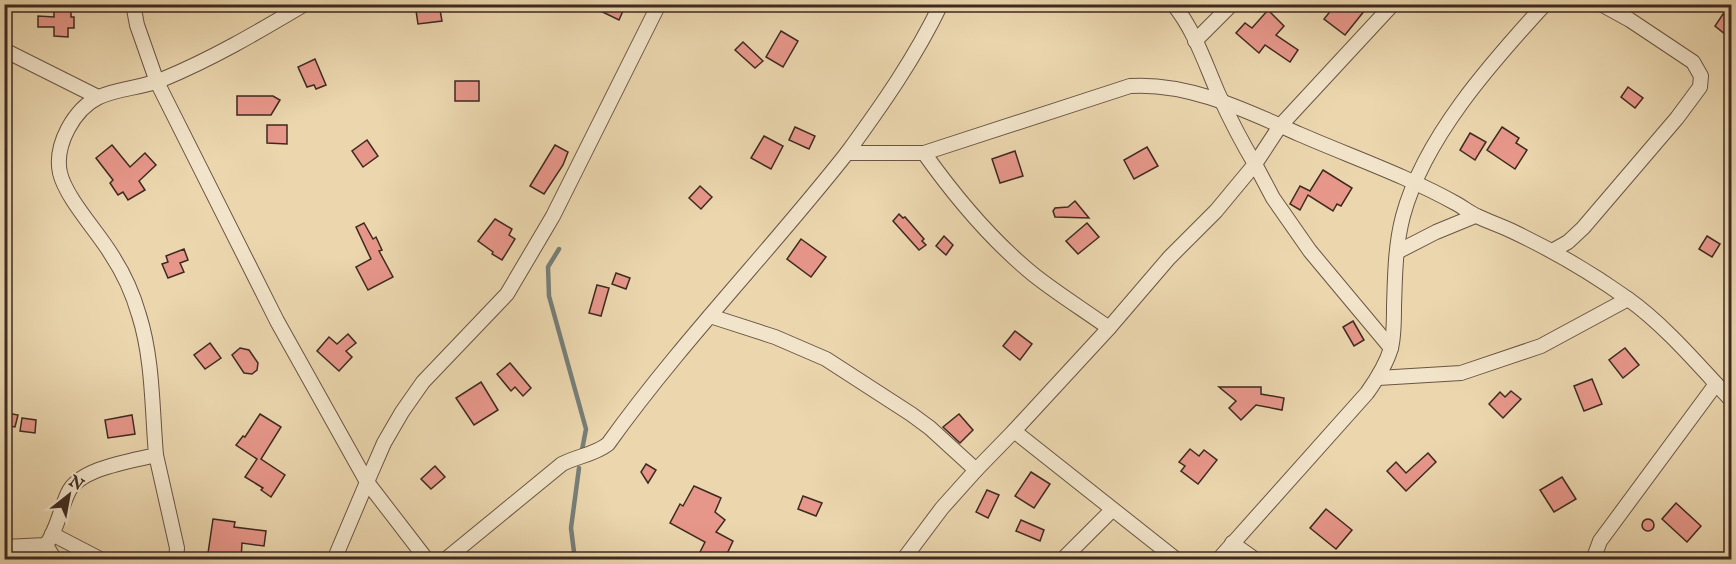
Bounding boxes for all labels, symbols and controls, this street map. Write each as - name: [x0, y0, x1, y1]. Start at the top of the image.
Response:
- north arrow: [39, 465, 99, 525]
- text: N: [64, 471, 87, 496]

